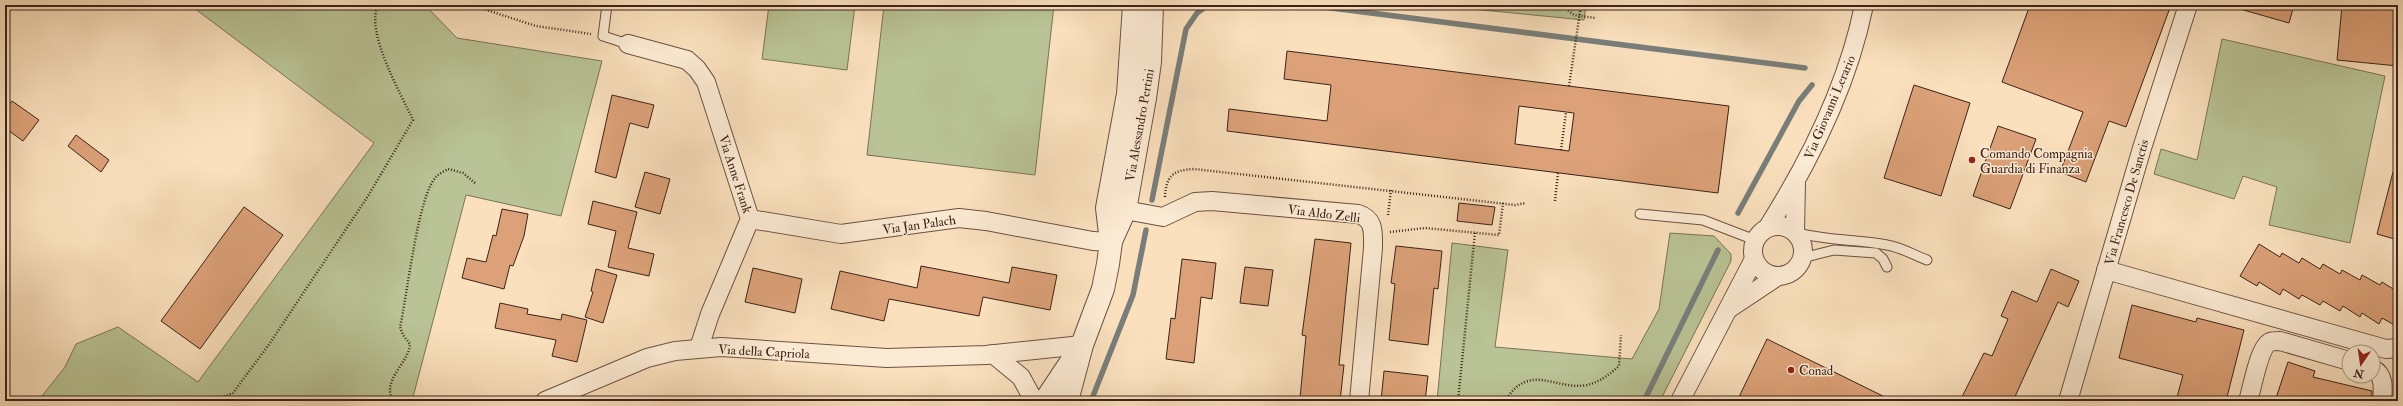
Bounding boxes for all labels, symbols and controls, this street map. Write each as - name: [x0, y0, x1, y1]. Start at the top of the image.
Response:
- street label: Via Giovanni Lerario: [1801, 53, 1859, 162]
- street label: Via Alessandro Pertini: [1122, 67, 1158, 183]
- street label: Via Anne Frank: [715, 133, 755, 216]
- street label: Via Francesco De Sanctis: [2101, 137, 2153, 267]
- place label: Comando Compagnia Guardia di Finanza: [1980, 146, 2094, 177]
- marker: Comando Compagnia Guardia di Finanza: [1967, 155, 1977, 165]
- street label: Via Aldo Zelli: [1287, 202, 1362, 226]
- street label: Via Jan Palach: [881, 212, 957, 238]
- street label: Via della Capriola: [718, 342, 811, 363]
- north arrow: [2341, 344, 2381, 384]
- place label: Conad: [1799, 363, 1834, 379]
- marker: Conad: [1786, 365, 1796, 375]
- text: N: [2351, 366, 2366, 381]

